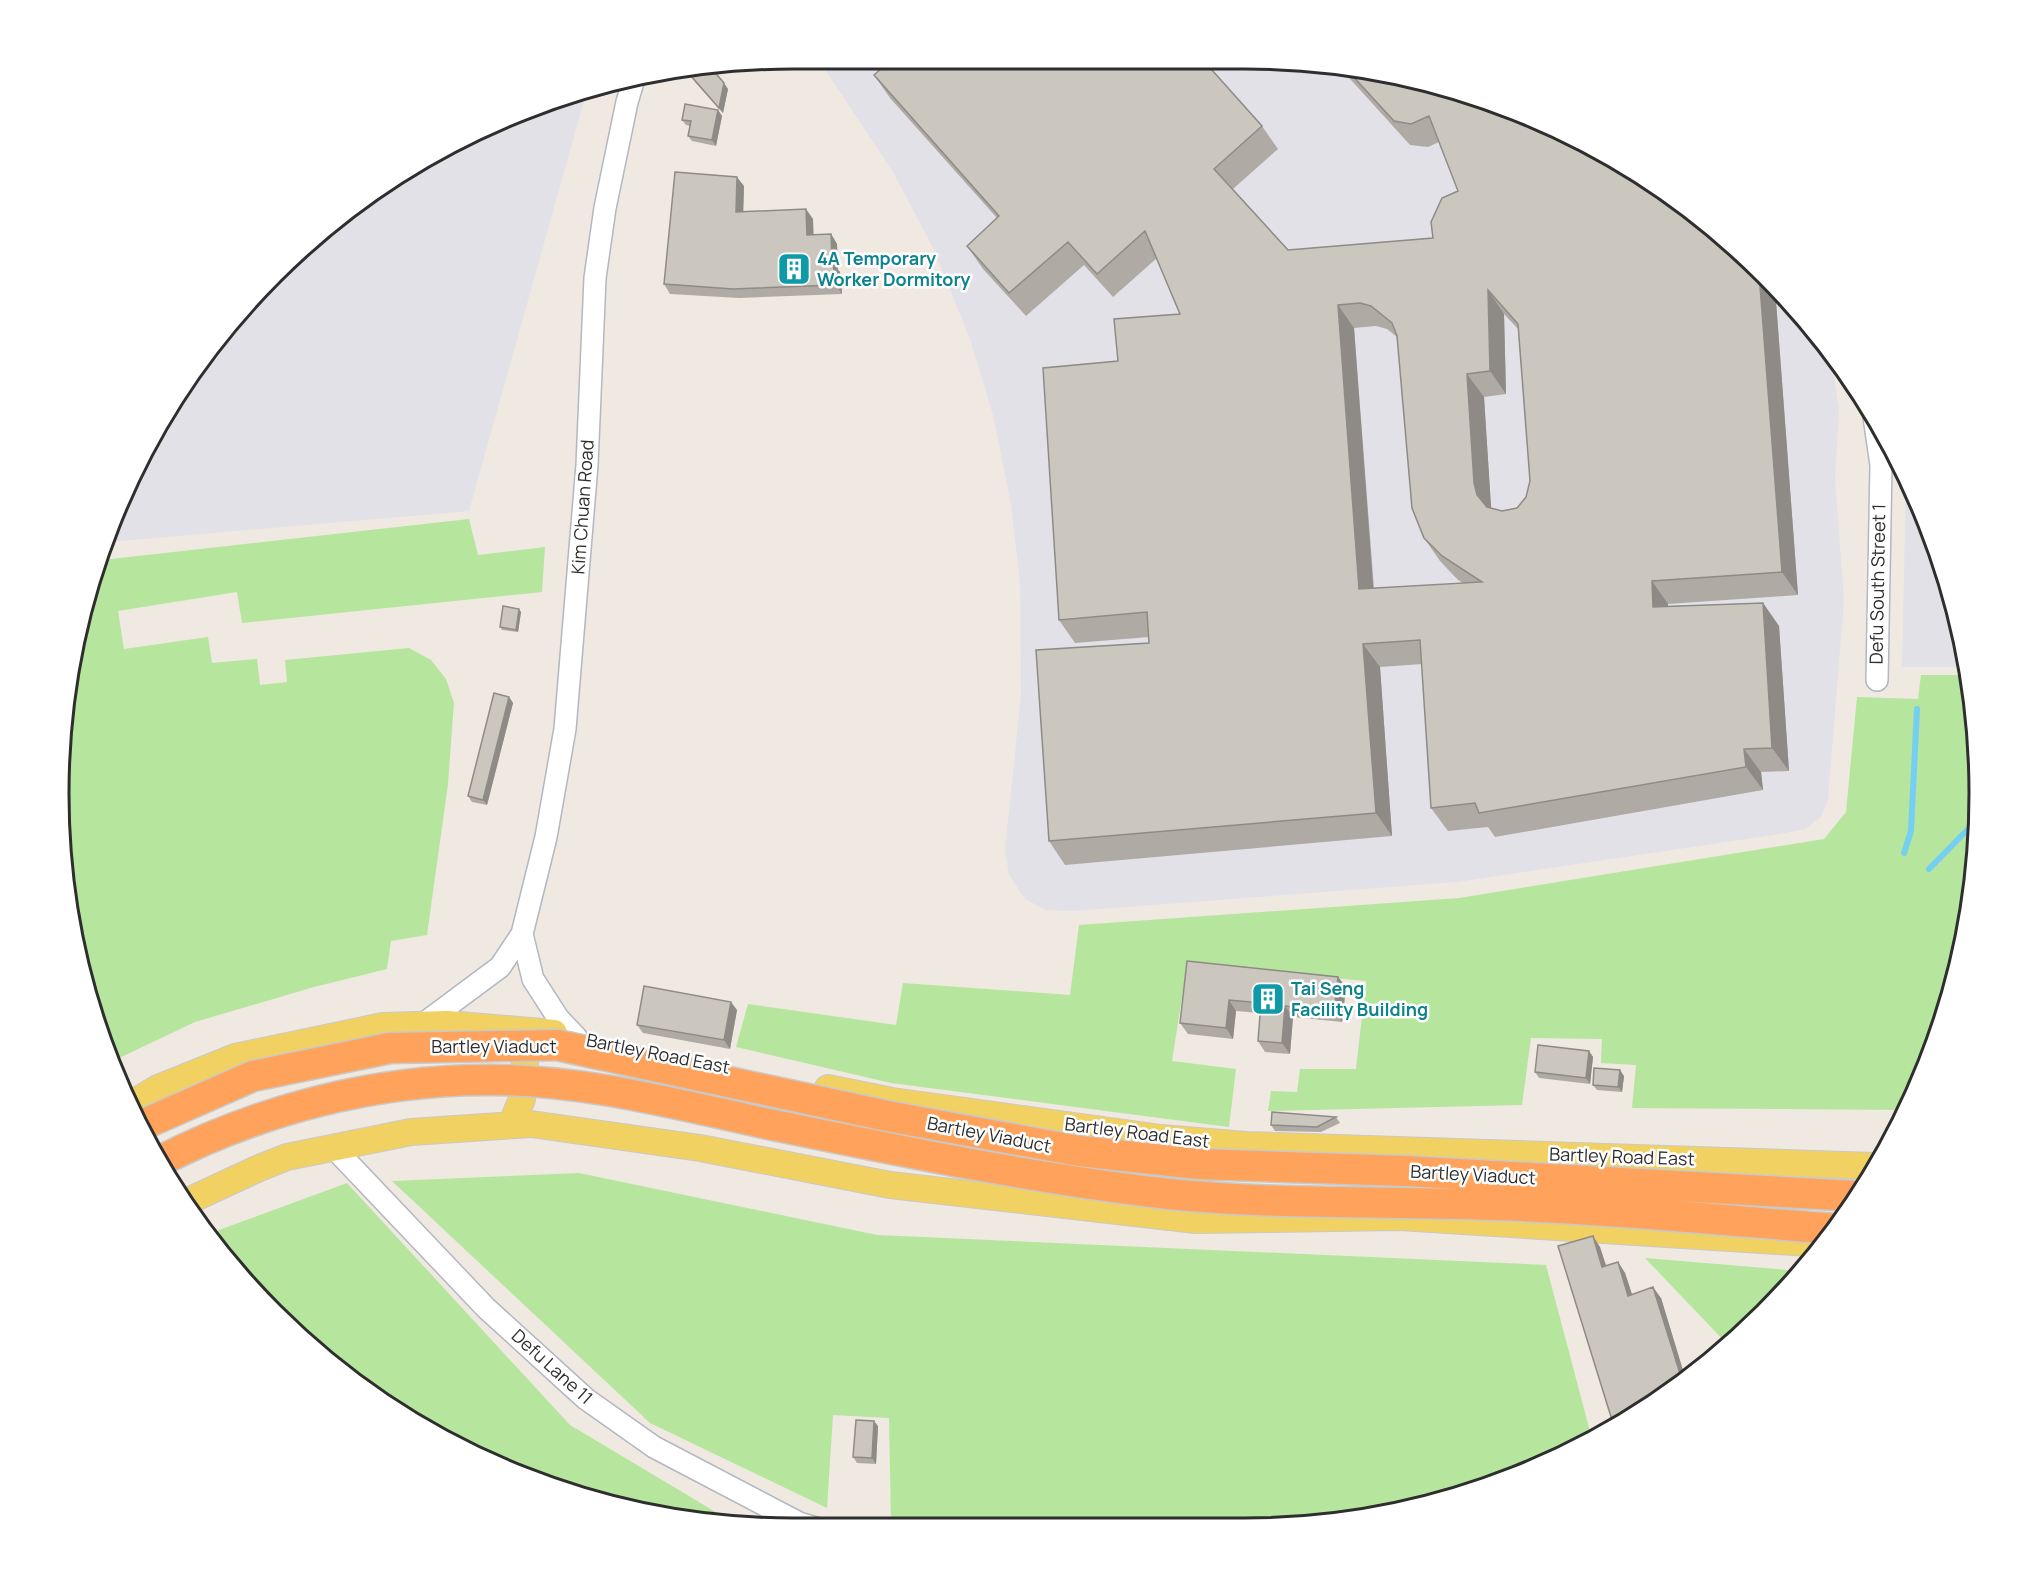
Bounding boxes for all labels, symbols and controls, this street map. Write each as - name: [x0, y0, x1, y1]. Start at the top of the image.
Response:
- place label: 4A Temporary Worker Dormitory: [817, 246, 970, 291]
- building icon: 4A Temporary Worker Dormitory: [776, 251, 812, 287]
- street label: Kim Chuan Road: [565, 439, 599, 575]
- street label: Defu South Street 1: [1864, 503, 1890, 665]
- place label: Tai Seng Facility Building: [1291, 976, 1428, 1021]
- building icon: Tai Seng Facility Building: [1250, 981, 1286, 1017]
- street label: Bartley Road East: [584, 1027, 732, 1079]
- street label: Bartley Viaduct: [431, 1034, 557, 1058]
- street label: Bartley Viaduct: [925, 1110, 1053, 1158]
- street label: Bartley Road East: [1063, 1111, 1211, 1153]
- street label: Bartley Road East: [1549, 1141, 1695, 1171]
- street label: Bartley Viaduct: [1410, 1159, 1536, 1189]
- street label: Defu Lane 11: [507, 1323, 598, 1409]

